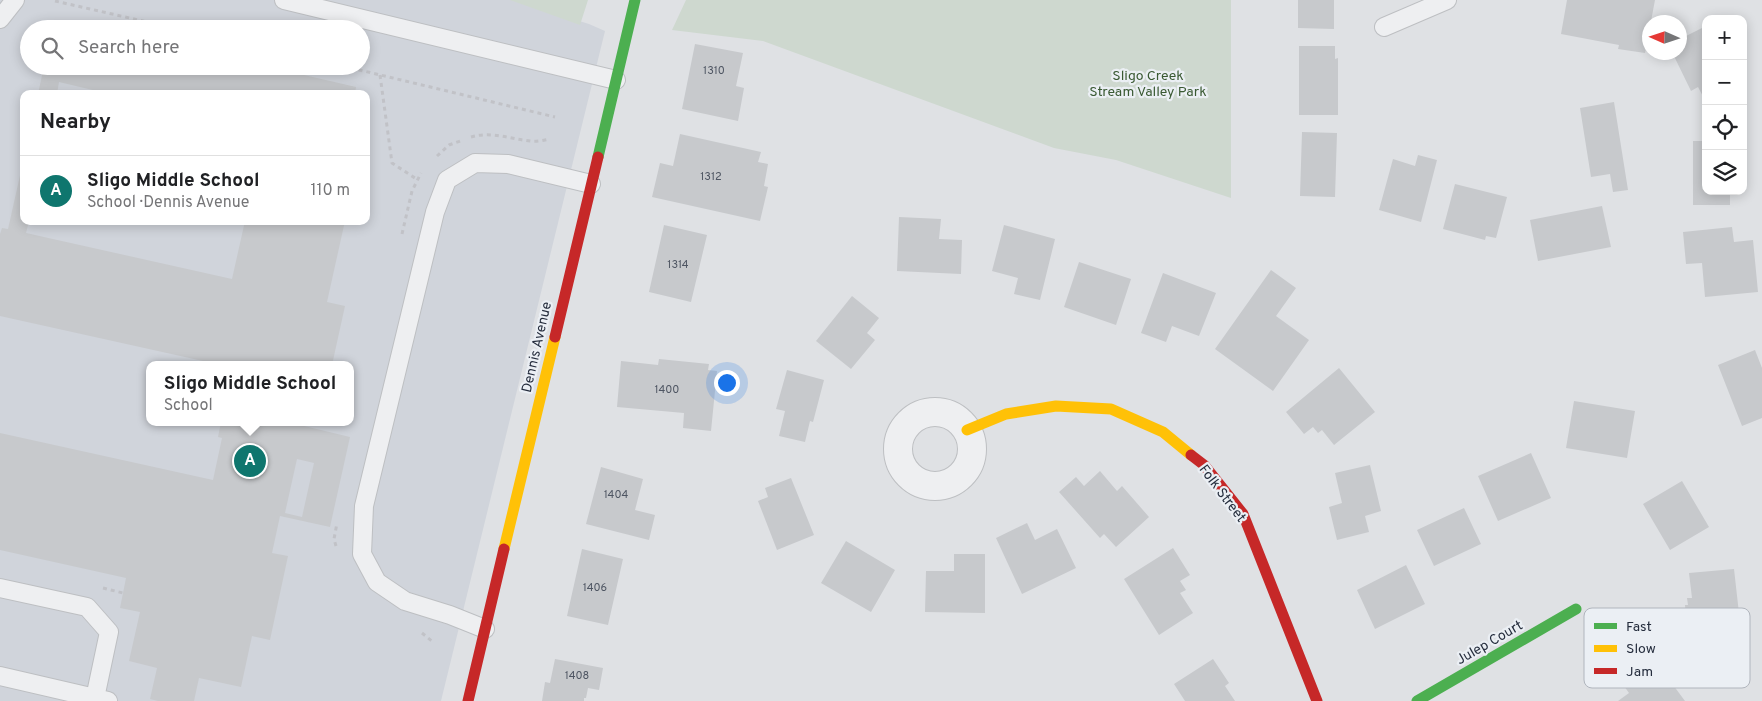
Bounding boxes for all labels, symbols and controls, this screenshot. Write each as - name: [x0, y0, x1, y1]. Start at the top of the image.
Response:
- north arrow: [1642, 15, 1687, 60]
- map controls: [1702, 15, 1747, 195]
- button: +: [1702, 15, 1747, 60]
- search box: [20, 20, 370, 75]
- icon: search: [38, 34, 66, 62]
- text: Search here: [78, 36, 180, 60]
- button: −: [1702, 60, 1747, 105]
- house number: 1310: [703, 64, 725, 78]
- park label: Sligo Creek Stream Valley Park: [1089, 68, 1207, 101]
- button: locate: [1702, 105, 1747, 150]
- text: Nearby: [40, 109, 111, 136]
- button: layers: [1702, 150, 1747, 195]
- text: Sligo Middle School: [87, 169, 260, 193]
- house number: 1312: [700, 170, 722, 184]
- text: A: [50, 181, 62, 201]
- text: 110 m: [310, 181, 350, 201]
- text: School · Dennis Avenue: [87, 193, 249, 213]
- house number: 1314: [667, 258, 689, 272]
- street label: Dennis Avenue: [519, 300, 556, 394]
- popup: [146, 361, 354, 426]
- your location: [714, 370, 740, 396]
- text: Sligo Middle School: [164, 372, 336, 396]
- house number: 1400: [655, 383, 679, 397]
- text: School: [164, 396, 213, 416]
- pin: A: [234, 442, 266, 480]
- street label: Folk Street: [1195, 462, 1249, 526]
- house number: 1404: [604, 488, 628, 502]
- house number: 1406: [583, 581, 607, 595]
- legend: [1584, 608, 1750, 688]
- street label: Julep Court: [1453, 617, 1526, 669]
- text: Fast: [1626, 619, 1652, 636]
- text: Slow: [1626, 641, 1656, 658]
- text: Jam: [1626, 664, 1653, 681]
- house number: 1408: [565, 669, 589, 683]

